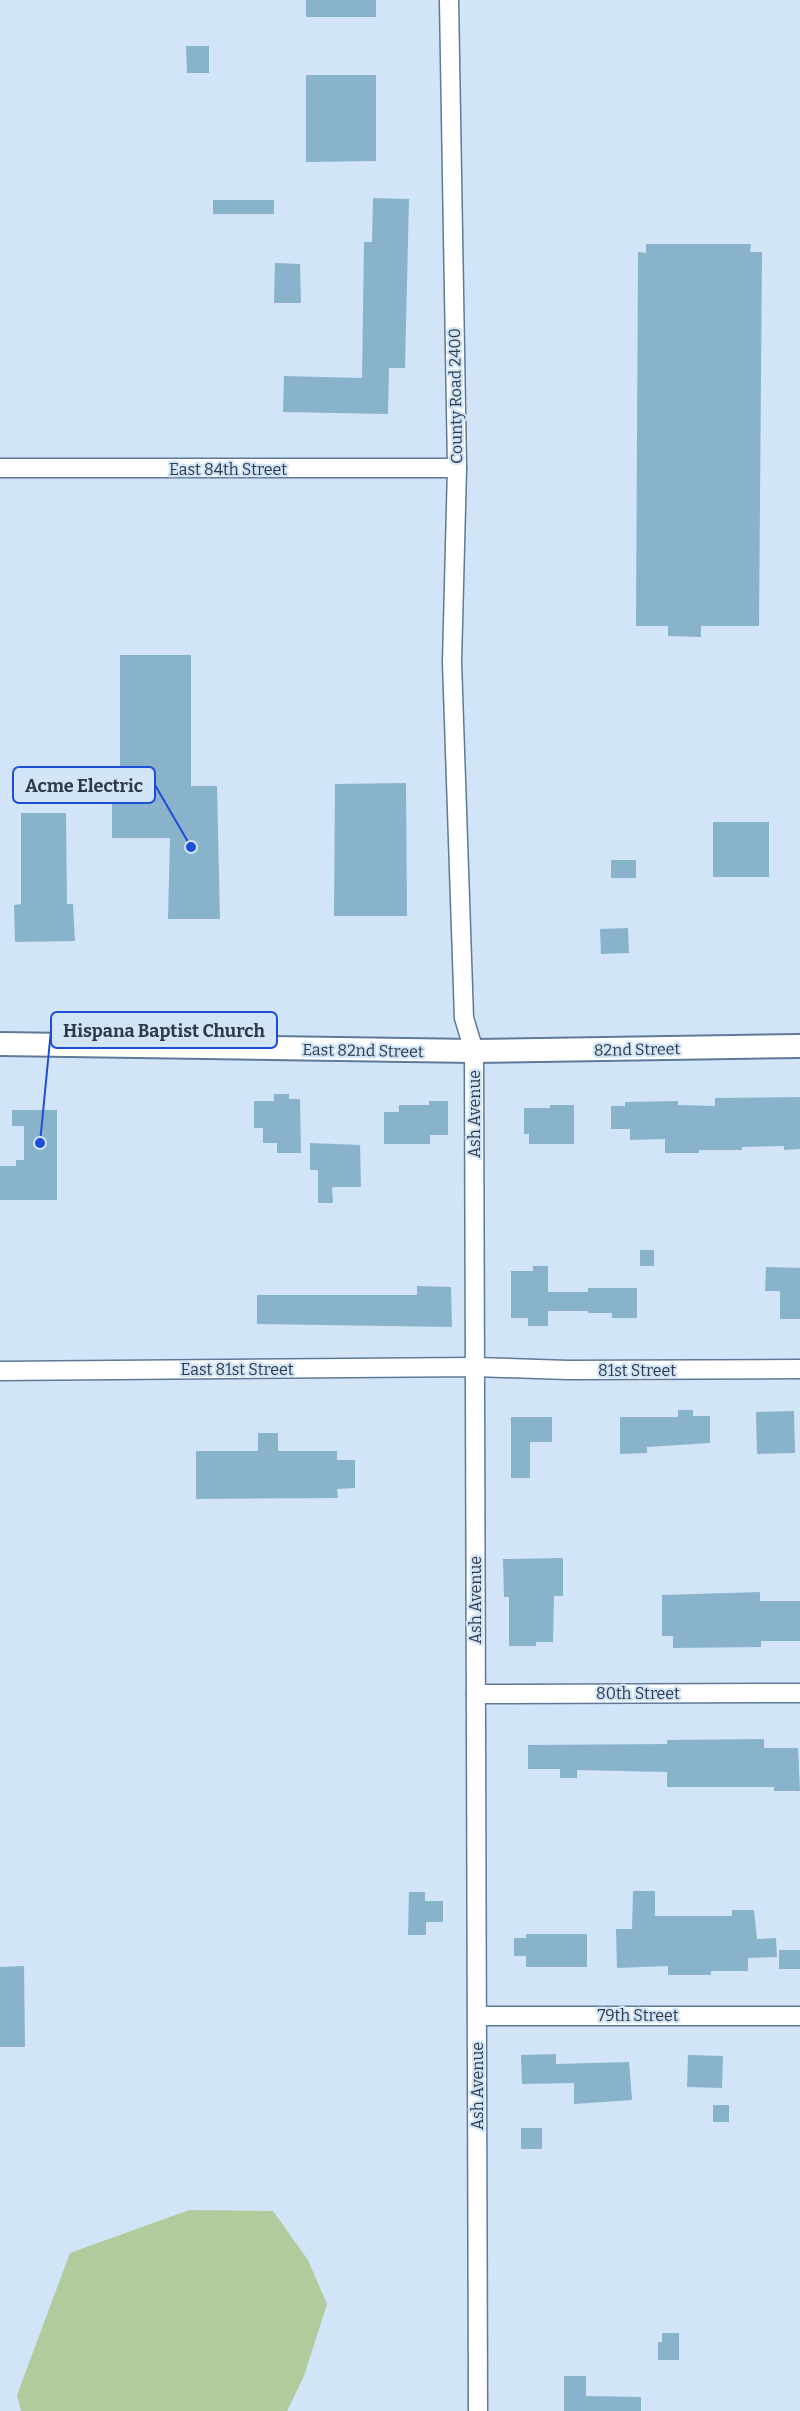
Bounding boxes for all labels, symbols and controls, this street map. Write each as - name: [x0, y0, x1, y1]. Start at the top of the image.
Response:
- street label: County Road 2400: [445, 328, 466, 464]
- street label: East 84th Street: [169, 460, 287, 479]
- callout: Acme Electric: [13, 767, 155, 803]
- text: Acme Electric: [25, 775, 143, 797]
- callout: Hispana Baptist Church: [51, 1012, 277, 1048]
- text: Hispana Baptist Church: [63, 1020, 265, 1042]
- street label: 82nd Street: [594, 1039, 681, 1060]
- street label: East 82nd Street: [302, 1040, 424, 1061]
- street label: Ash Avenue: [465, 1070, 484, 1158]
- street label: East 81st Street: [181, 1360, 294, 1379]
- street label: 81st Street: [598, 1361, 676, 1380]
- street label: Ash Avenue: [466, 1556, 485, 1644]
- street label: 80th Street: [596, 1684, 680, 1703]
- street label: 79th Street: [597, 2006, 679, 2025]
- street label: Ash Avenue: [468, 2042, 487, 2130]

